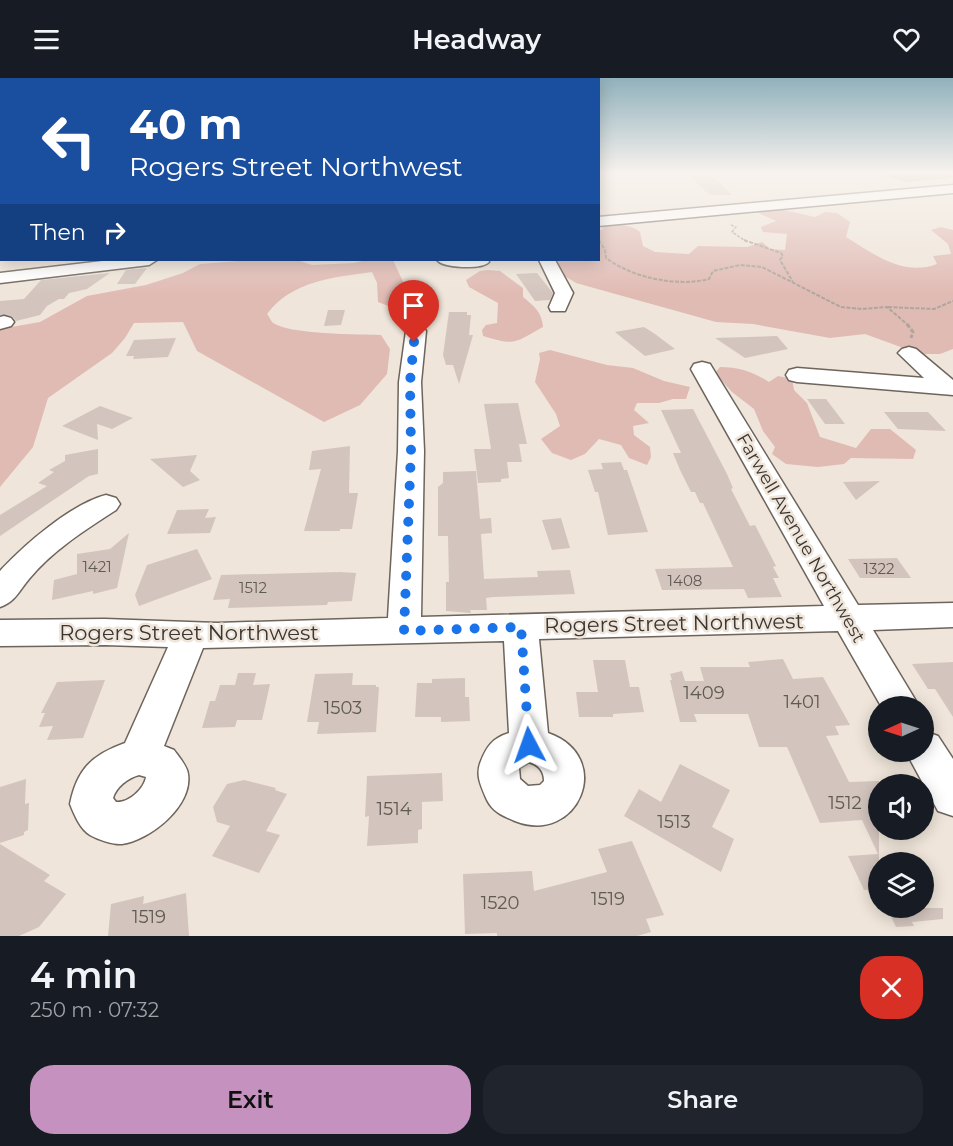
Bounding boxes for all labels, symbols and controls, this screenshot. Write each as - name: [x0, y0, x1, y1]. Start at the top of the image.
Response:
- icon: menu: [30, 23, 63, 56]
- text: Headway: [412, 23, 541, 56]
- icon: heart: [890, 23, 923, 56]
- text: 40 m: [129, 98, 242, 150]
- icon: left: [30, 102, 108, 180]
- text: Rogers Street Northwest: [129, 150, 463, 183]
- icon: right: [98, 216, 131, 249]
- text: Then: [30, 219, 86, 246]
- pin: [388, 280, 439, 342]
- icon: arrive: [397, 289, 430, 322]
- street label: Farwell Avenue Northwest: [732, 430, 870, 646]
- house number: 1421: [82, 557, 112, 576]
- house number: 1322: [864, 559, 894, 578]
- house number: 1408: [668, 571, 702, 590]
- house number: 1512: [239, 578, 267, 597]
- street label: Rogers Street Northwest: [544, 608, 804, 638]
- street label: Rogers Street Northwest: [59, 620, 319, 645]
- house number: 1409: [683, 682, 725, 704]
- house number: 1401: [784, 691, 820, 713]
- north arrow: [868, 696, 934, 762]
- map controls: [868, 696, 934, 918]
- house number: 1503: [324, 697, 362, 719]
- position arrow: [497, 713, 561, 777]
- button: sound: [868, 774, 934, 840]
- house number: 1512: [828, 792, 862, 814]
- house number: 1514: [376, 798, 412, 820]
- house number: 1513: [657, 811, 691, 833]
- button: layers: [868, 852, 934, 918]
- house number: 1519: [591, 888, 625, 910]
- house number: 1520: [481, 892, 519, 914]
- house number: 1519: [132, 906, 166, 928]
- text: 4 min: [30, 953, 137, 997]
- button: close: [860, 956, 923, 1019]
- text: 250 m · 07:32: [30, 998, 159, 1022]
- button: Exit: [30, 1065, 471, 1134]
- button: Share: [483, 1065, 923, 1134]

